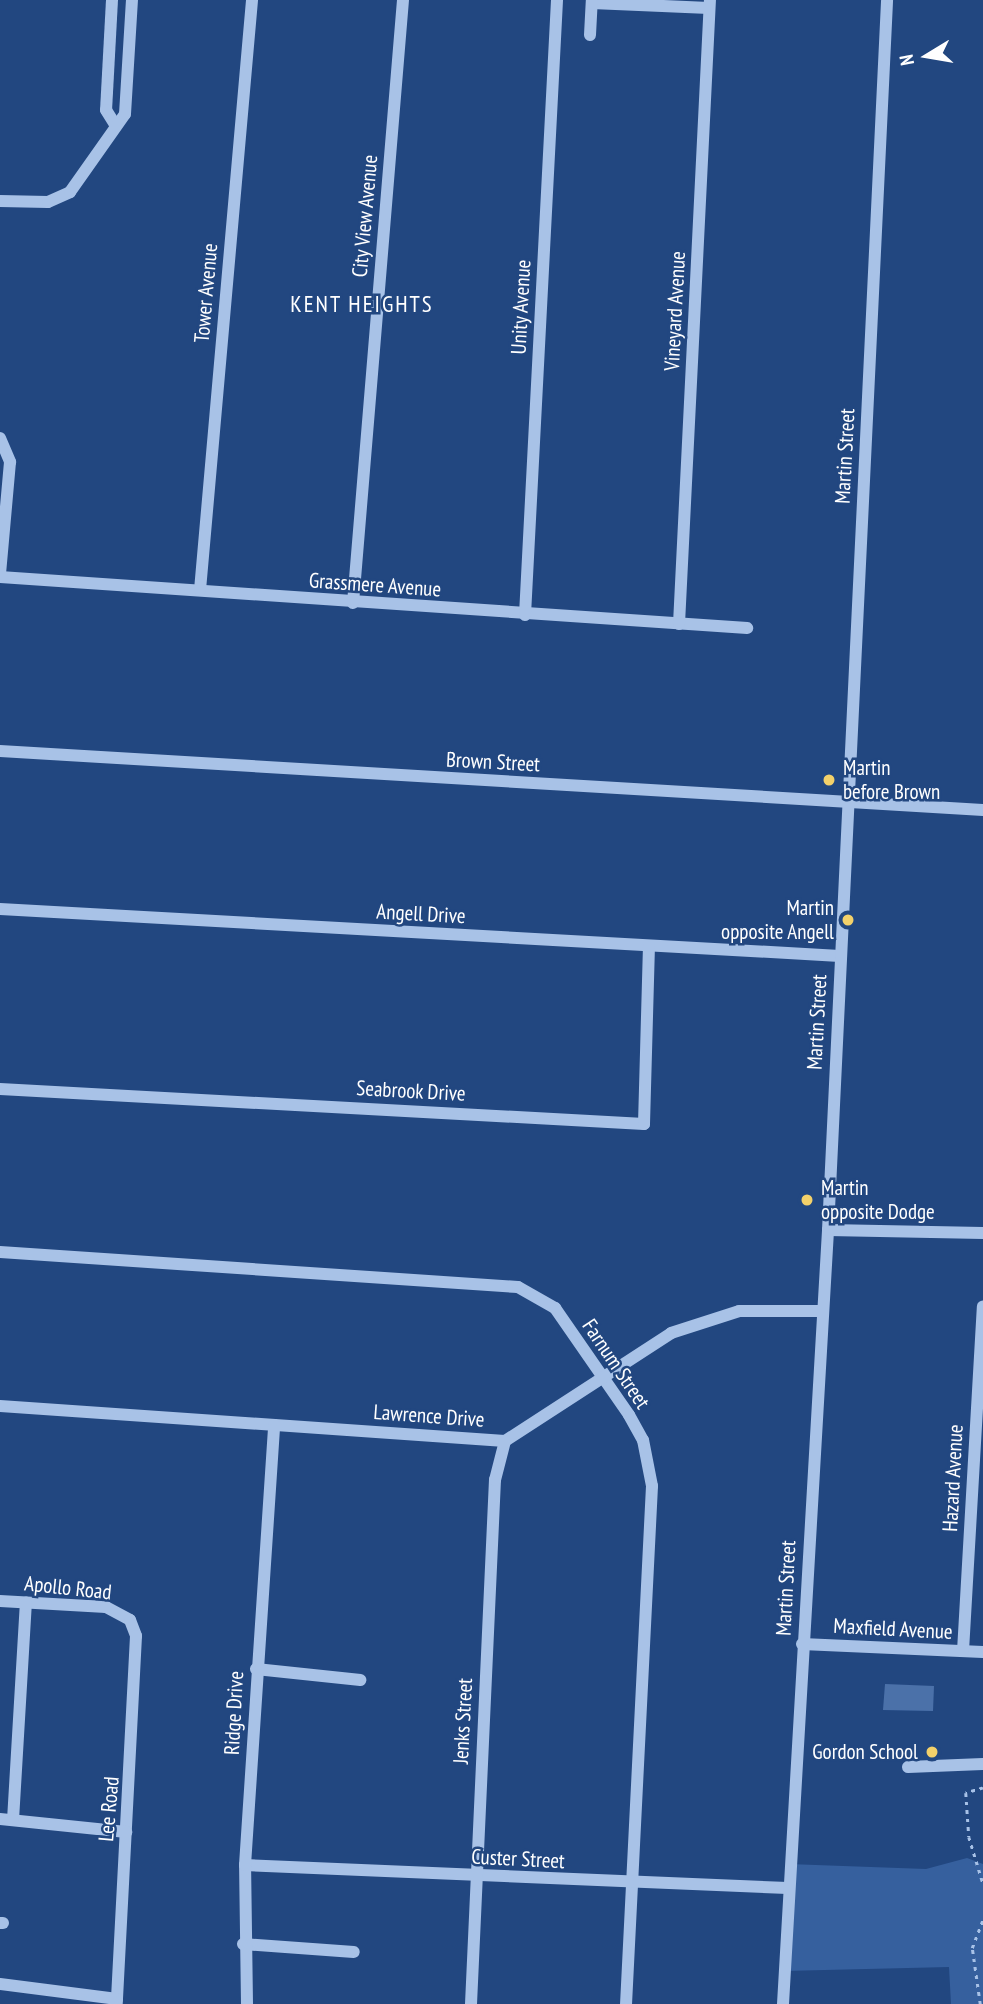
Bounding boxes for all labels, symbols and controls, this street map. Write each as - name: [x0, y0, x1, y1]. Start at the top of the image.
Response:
- north arrow: [892, 21, 962, 91]
- text: N: [894, 53, 919, 67]
- street label: City View Avenue: [347, 153, 383, 279]
- street label: Tower Avenue: [189, 242, 223, 344]
- street label: Vineyard Avenue: [659, 250, 691, 372]
- street label: Unity Avenue: [506, 258, 536, 356]
- district label: KENT HEIGHTS: [291, 290, 433, 318]
- street label: Martin Street: [830, 408, 860, 504]
- street label: Grassmere Avenue: [308, 568, 442, 602]
- street label: Brown Street: [445, 747, 541, 777]
- place label: Martin before Brown: [843, 755, 940, 805]
- marker: Martin before Brown: [821, 772, 837, 788]
- place label: Martin opposite Angell: [721, 895, 834, 945]
- street label: Angell Drive: [376, 899, 466, 929]
- marker: Martin opposite Angell: [840, 912, 856, 928]
- street label: Martin Street: [802, 974, 832, 1070]
- street label: Seabrook Drive: [356, 1076, 466, 1106]
- place label: Martin opposite Dodge: [821, 1175, 935, 1225]
- marker: Martin opposite Dodge: [799, 1192, 815, 1208]
- street label: Farnum Street: [577, 1314, 655, 1414]
- street label: Lawrence Drive: [373, 1400, 485, 1432]
- street label: Hazard Avenue: [938, 1423, 968, 1533]
- street label: Martin Street: [771, 1540, 801, 1636]
- street label: Apollo Road: [23, 1571, 113, 1605]
- street label: Maxfield Avenue: [833, 1613, 953, 1645]
- street label: Ridge Drive: [219, 1670, 249, 1756]
- street label: Jenks Street: [448, 1677, 478, 1765]
- place label: Gordon School: [812, 1739, 918, 1765]
- marker: Gordon School: [924, 1744, 940, 1760]
- street label: Lee Road: [94, 1775, 124, 1843]
- street label: Custer Street: [471, 1844, 565, 1874]

